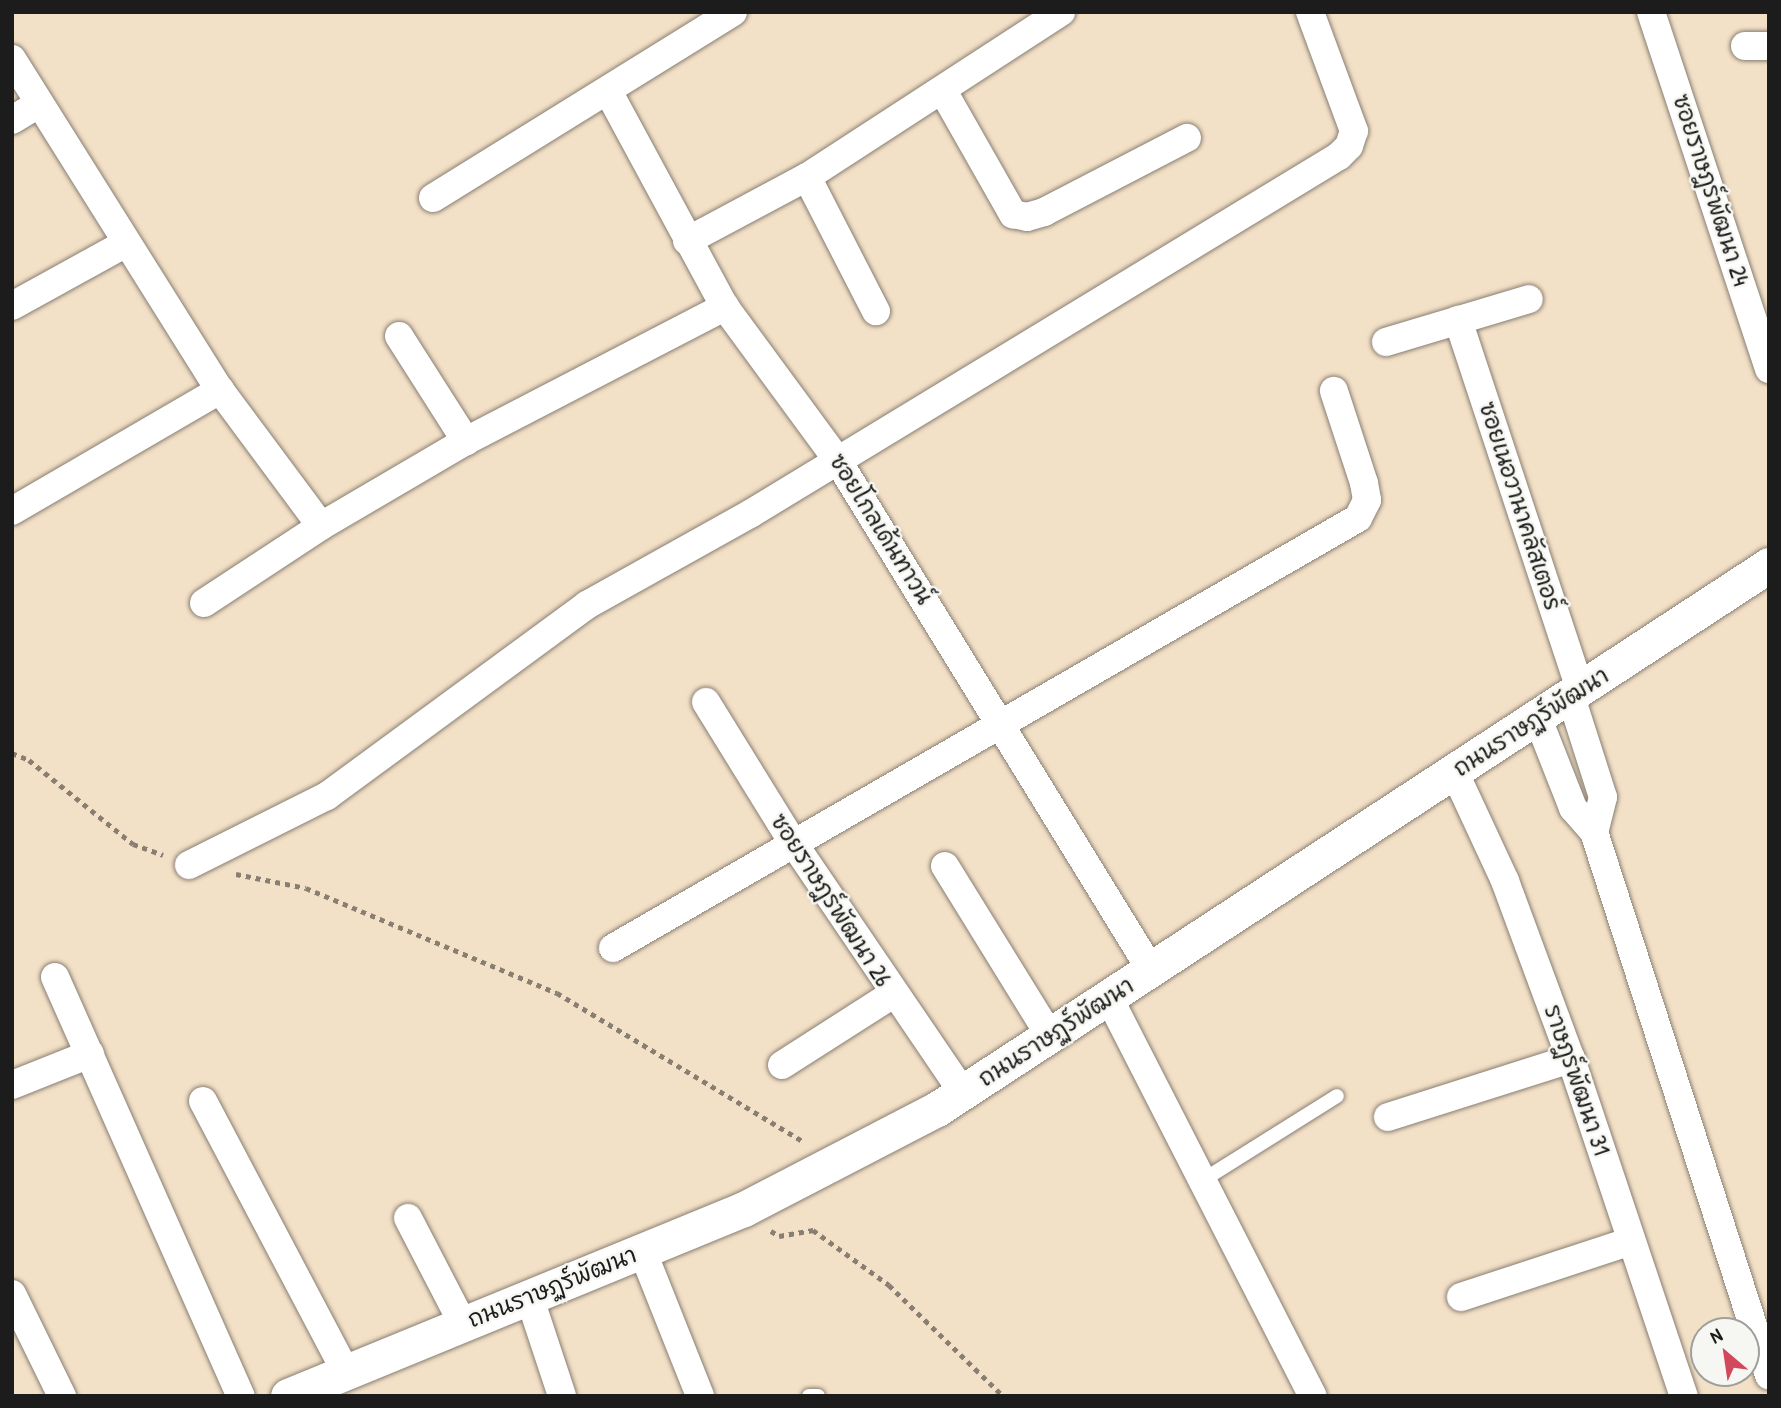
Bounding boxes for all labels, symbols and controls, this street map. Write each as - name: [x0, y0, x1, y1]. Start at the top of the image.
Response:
- street label: ซอยราษฎร์พัฒนา 24: [1667, 91, 1755, 289]
- street label: ซอยเนอวานาคลัสเตอร์: [1473, 398, 1567, 614]
- street label: ซอยโกลเด้นทาวน์: [824, 449, 938, 609]
- street label: ถนนราษฏร์พัฒนา: [1448, 662, 1614, 782]
- street label: ซอยราษฎร์พัฒนา 26: [765, 808, 897, 992]
- street label: ถนนราษฏร์พัฒนา: [973, 972, 1139, 1092]
- street label: ราษฎร์พัฒนา 31: [1538, 1001, 1616, 1159]
- street label: ถนนราษฏร์พัฒนา: [464, 1241, 640, 1333]
- north arrow: [1690, 1317, 1760, 1387]
- text: N: [1705, 1322, 1727, 1349]

